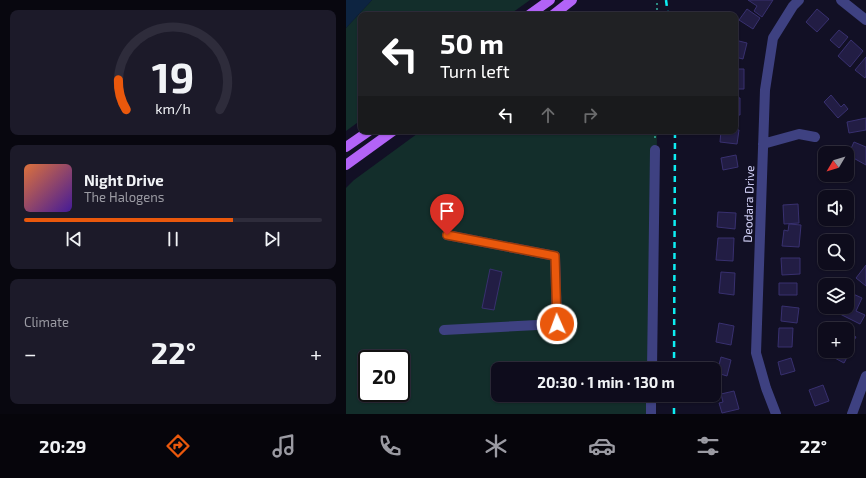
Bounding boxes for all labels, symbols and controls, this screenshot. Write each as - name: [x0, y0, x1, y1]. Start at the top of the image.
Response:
- text: 50 m: [440, 26, 504, 60]
- icon: left: [374, 28, 426, 80]
- text: 19: [152, 51, 194, 101]
- text: Turn left: [440, 60, 510, 82]
- text: km/h: [155, 100, 191, 117]
- icon: left: [495, 104, 517, 126]
- icon: ahead: [537, 104, 559, 126]
- icon: right: [579, 104, 601, 126]
- north arrow: [818, 146, 854, 182]
- map controls: [818, 146, 854, 358]
- street label: Deodara Drive: [740, 165, 756, 243]
- text: Night Drive: [84, 171, 164, 189]
- text: The Halogens: [84, 189, 164, 205]
- button: sound: [818, 190, 854, 226]
- pin: [430, 194, 464, 235]
- icon: arrive: [436, 200, 458, 222]
- icon: previous: [63, 228, 85, 250]
- icon: pause: [162, 228, 184, 250]
- icon: next: [261, 228, 283, 250]
- button: search: [818, 234, 854, 270]
- button: layers: [818, 278, 854, 314]
- position arrow: [536, 303, 578, 345]
- text: Climate: [24, 314, 69, 330]
- button: +: [818, 322, 854, 358]
- text: 22°: [151, 334, 196, 370]
- text: −: [24, 340, 37, 366]
- text: +: [310, 340, 322, 366]
- speed limit sign: 20: [358, 350, 410, 402]
- text: 20:30 · 1 min · 130 m: [537, 373, 675, 391]
- icon: directions: [164, 432, 192, 460]
- icon: music: [270, 432, 298, 460]
- icon: phone: [376, 432, 404, 460]
- icon: climate: [482, 432, 510, 460]
- icon: car: [588, 432, 616, 460]
- icon: filters: [694, 432, 722, 460]
- text: 20:29: [39, 435, 86, 457]
- text: 22°: [800, 435, 827, 457]

